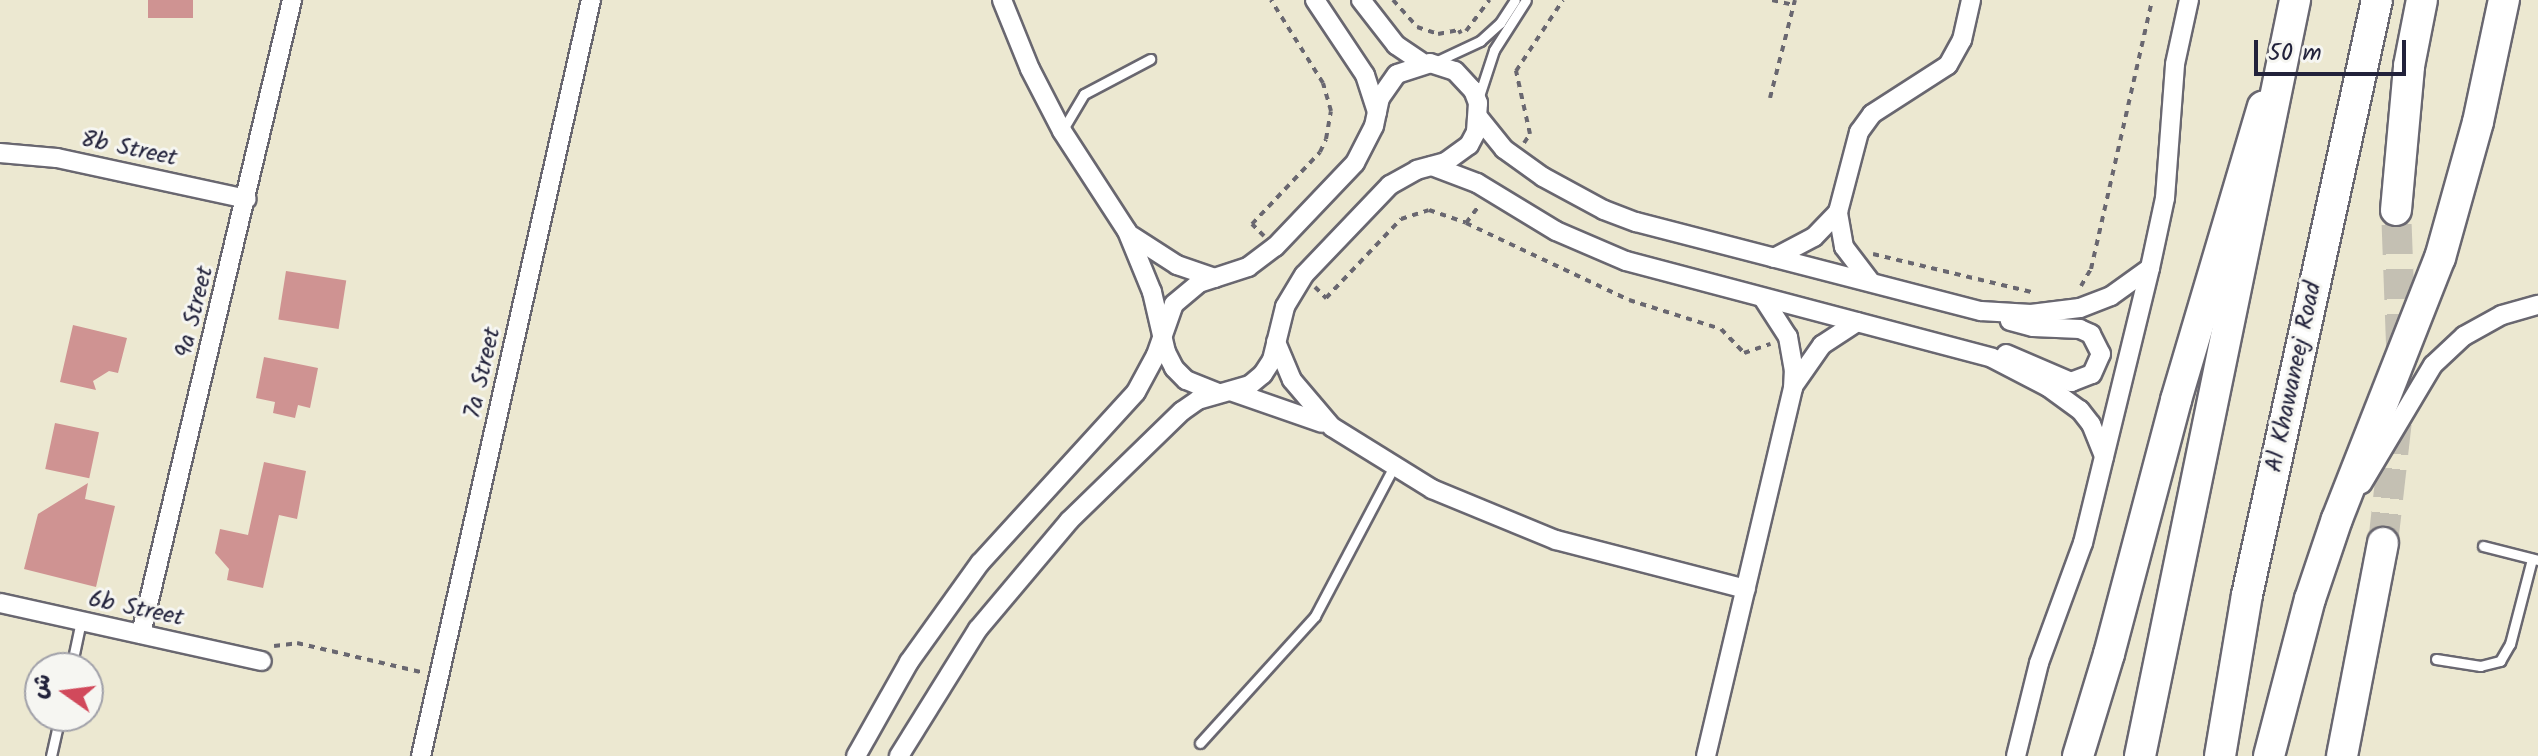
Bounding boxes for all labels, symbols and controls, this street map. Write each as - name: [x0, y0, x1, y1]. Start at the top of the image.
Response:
- scale bar: [2258, 24, 2410, 74]
- text: 50 m: [2268, 34, 2322, 73]
- street label: 8b Street: [78, 125, 180, 173]
- street label: 9a Street: [170, 263, 220, 361]
- street label: Al Khawaneej Road: [2260, 279, 2328, 475]
- street label: 7a Street: [459, 325, 507, 421]
- street label: 6b Street: [86, 585, 186, 633]
- north arrow: [24, 652, 104, 732]
- text: ش: [22, 671, 62, 703]

